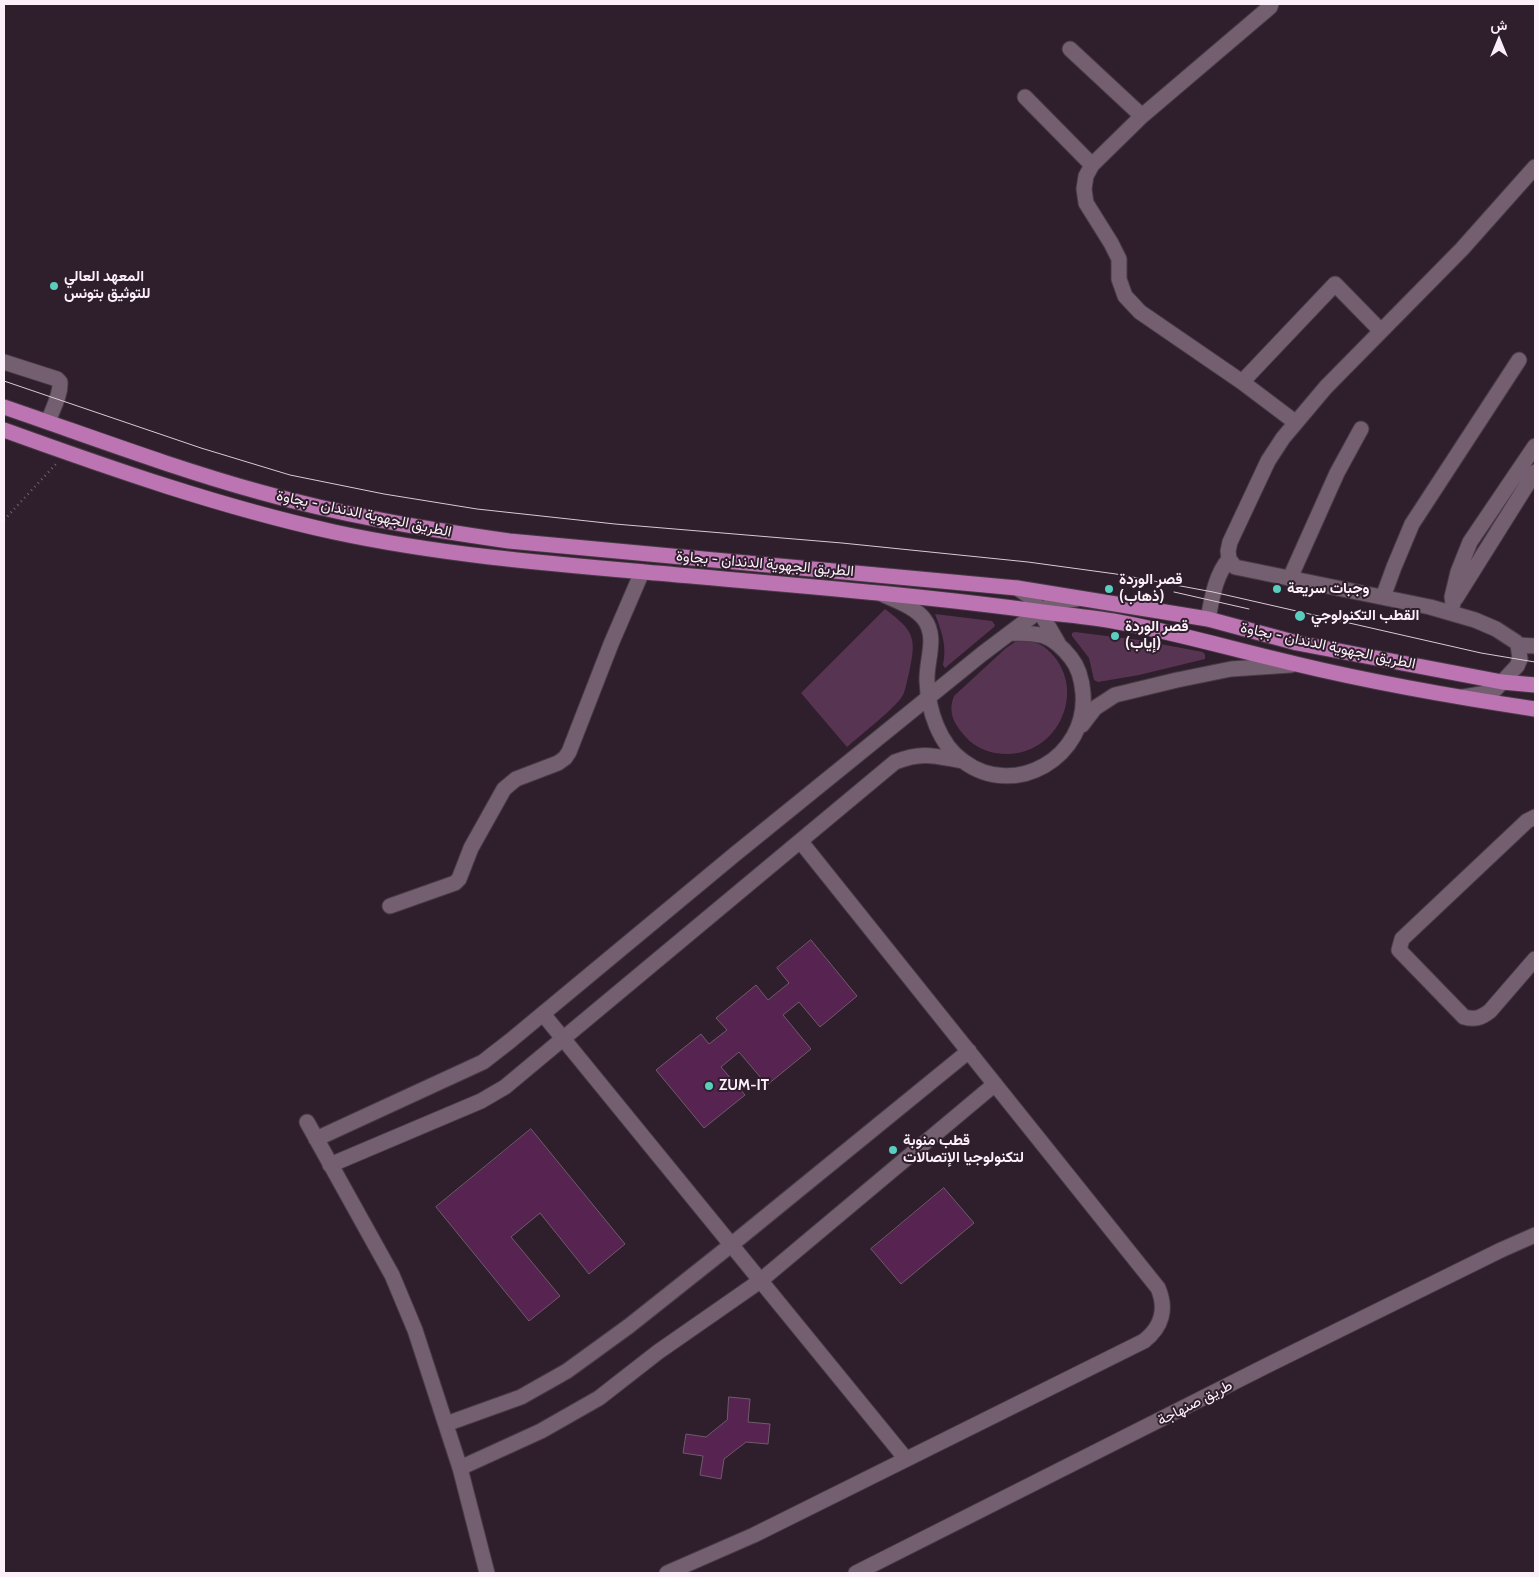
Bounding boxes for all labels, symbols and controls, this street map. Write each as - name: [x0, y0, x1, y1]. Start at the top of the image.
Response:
- north arrow: [1474, 15, 1524, 65]
- text: ش: [1491, 16, 1507, 34]
- place label: المعهد العالي للتوثيق بتونس: [64, 268, 151, 303]
- marker: المعهد العالي للتوثيق بتونس: [48, 280, 60, 292]
- street label: الطريق الجهوية الدندان - بجاوة: [275, 487, 453, 541]
- street label: الطريق الجهوية الدندان - بجاوة: [675, 547, 855, 581]
- place label: قصر الوردة (ذهاب): [1119, 571, 1182, 606]
- place label: وجبات سريعة: [1287, 580, 1370, 598]
- marker: قصر الوردة (ذهاب): [1103, 583, 1115, 595]
- marker: وجبات سريعة: [1271, 583, 1283, 595]
- place label: القطب التكنولوجي: [1311, 607, 1419, 625]
- marker: القطب التكنولوجي: [1293, 609, 1307, 623]
- place label: قصر الوردة (إياب): [1125, 618, 1188, 653]
- street label: الطريق الجهوية الدندان - بجاوة: [1239, 619, 1417, 673]
- marker: قصر الوردة (إياب): [1109, 630, 1121, 642]
- place label: ZUM-IT: [719, 1077, 769, 1095]
- marker: ZUM-IT: [703, 1080, 715, 1092]
- place label: قطب منوبة لتكنولوجيا الإتصالات: [903, 1132, 1024, 1167]
- marker: قطب منوبة لتكنولوجيا الإتصالات: [887, 1144, 899, 1156]
- street label: طريق صنهاجة: [1154, 1376, 1236, 1430]

